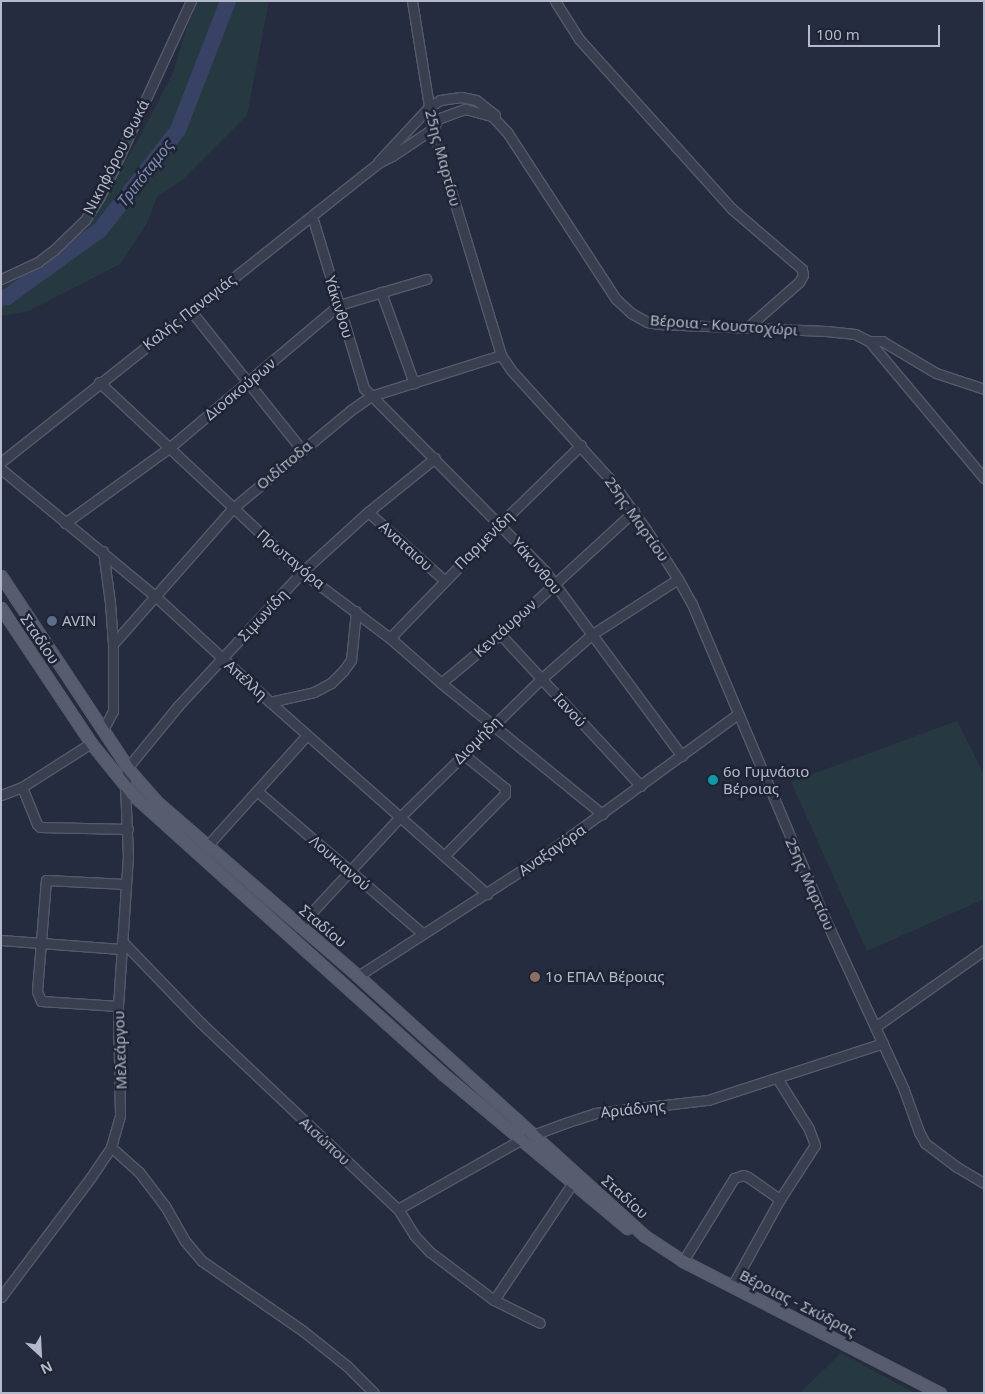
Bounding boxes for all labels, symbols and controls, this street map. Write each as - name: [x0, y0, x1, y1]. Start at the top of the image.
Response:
- scale bar: [810, 15, 942, 47]
- text: 100 m: [816, 24, 860, 44]
- street label: Νικηφόρου Φωκά: [79, 97, 153, 217]
- street label: 25ης Μαρτίου: [421, 108, 465, 208]
- water label: Τριπόταμος: [113, 136, 177, 210]
- street label: Καλής Παναγιάς: [139, 270, 239, 354]
- street label: Υάκινθου: [321, 274, 357, 340]
- street label: Βέροια - Κουστοχώρι: [649, 311, 799, 339]
- street label: Διοσκούρων: [201, 354, 279, 424]
- street label: Οιδίποδα: [253, 437, 315, 493]
- street label: 25ης Μαρτίου: [601, 473, 673, 565]
- street label: Παρμενίδη: [451, 507, 517, 573]
- street label: Αναταιου: [376, 517, 436, 575]
- street label: Πρωταγόρα: [253, 525, 329, 593]
- street label: Υάκυνθου: [508, 534, 566, 598]
- street label: Σιμωνίδη: [234, 585, 292, 645]
- street label: Κεντάυρων: [470, 595, 540, 661]
- street label: Σταδίου: [17, 611, 63, 667]
- place label: AVIN: [62, 612, 96, 630]
- marker: AVIN: [46, 615, 58, 627]
- street label: Απέλλη: [221, 656, 271, 704]
- street label: Ιανού: [550, 689, 590, 731]
- street label: Διομήδη: [449, 712, 505, 768]
- place label: 6ο Γυμνάσιο Βέροιας: [723, 762, 809, 797]
- marker: 6ο Γυμνάσιο Βέροιας: [707, 774, 719, 786]
- street label: Αναξαγόρα: [515, 820, 589, 880]
- street label: Λουκιανού: [306, 832, 374, 894]
- street label: 25ης Μαρτίου: [782, 835, 838, 933]
- street label: Σταδίου: [296, 901, 350, 951]
- place label: 1ο ΕΠΑΛ Βέροιας: [545, 968, 665, 986]
- marker: 1ο ΕΠΑΛ Βέροιας: [529, 971, 541, 983]
- street label: Μελεάργου: [110, 1010, 130, 1090]
- street label: Αριάδνης: [600, 1097, 666, 1121]
- street label: Αισώπου: [296, 1113, 354, 1169]
- street label: Σταδίου: [598, 1171, 652, 1223]
- street label: Βέροιας - Σκύδρας: [737, 1266, 859, 1340]
- north arrow: [15, 1329, 65, 1379]
- text: N: [37, 1357, 56, 1379]

